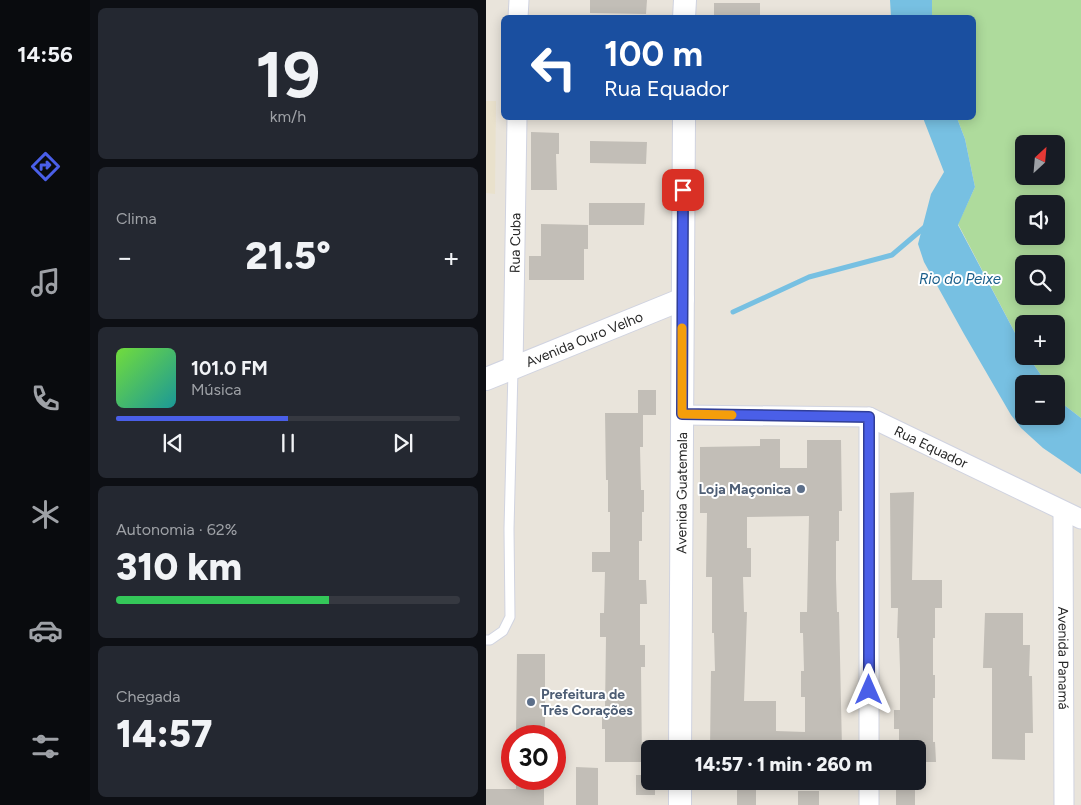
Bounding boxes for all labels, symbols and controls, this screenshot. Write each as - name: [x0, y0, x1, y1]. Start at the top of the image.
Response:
- text: 100 m: [604, 33, 703, 75]
- text: 19: [255, 35, 321, 113]
- icon: left: [521, 35, 586, 100]
- text: 14:56: [17, 41, 73, 68]
- text: Rua Equador: [604, 75, 729, 102]
- text: km/h: [270, 107, 306, 126]
- north arrow: [1015, 135, 1065, 185]
- map controls: [1015, 135, 1065, 425]
- icon: directions: [28, 149, 63, 184]
- pin: [662, 169, 704, 211]
- icon: arrive: [669, 176, 697, 204]
- button: sound: [1015, 195, 1065, 245]
- text: Clima: [116, 209, 157, 228]
- street label: Rua Cuba: [506, 213, 524, 273]
- text: 21.5°: [245, 233, 331, 279]
- text: −: [116, 240, 133, 274]
- text: +: [443, 240, 460, 274]
- button: search: [1015, 255, 1065, 305]
- icon: music: [28, 265, 63, 300]
- water label: Rio do Peixe: [919, 270, 1001, 288]
- street label: Avenida Ouro Velho: [523, 308, 645, 370]
- button: +: [1015, 315, 1065, 365]
- text: 101.0 FM: [191, 357, 268, 380]
- button: −: [1015, 375, 1065, 425]
- text: Música: [191, 380, 241, 399]
- icon: phone: [28, 381, 63, 416]
- street label: Rua Equador: [892, 422, 971, 472]
- icon: previous: [159, 429, 187, 457]
- icon: pause: [274, 429, 302, 457]
- icon: next: [389, 429, 417, 457]
- street label: Avenida Guatemala: [673, 432, 691, 554]
- place label: Loja Maçonica: [699, 481, 791, 498]
- marker: Loja Maçonica: [795, 483, 807, 495]
- icon: climate: [28, 497, 63, 532]
- text: Autonomia · 62%: [116, 520, 237, 539]
- text: 310 km: [116, 544, 242, 590]
- street label: Avenida Panamá: [1055, 606, 1072, 710]
- icon: car: [28, 613, 63, 648]
- position arrow: [842, 663, 894, 715]
- place label: Prefeitura de Três Corações: [541, 686, 633, 719]
- text: Chegada: [116, 687, 180, 706]
- marker: Prefeitura de Três Corações: [525, 696, 537, 708]
- text: 14:57: [116, 711, 212, 757]
- speed limit sign: 30: [501, 725, 566, 790]
- icon: filters: [28, 729, 63, 764]
- text: 14:57 · 1 min · 260 m: [695, 753, 872, 776]

